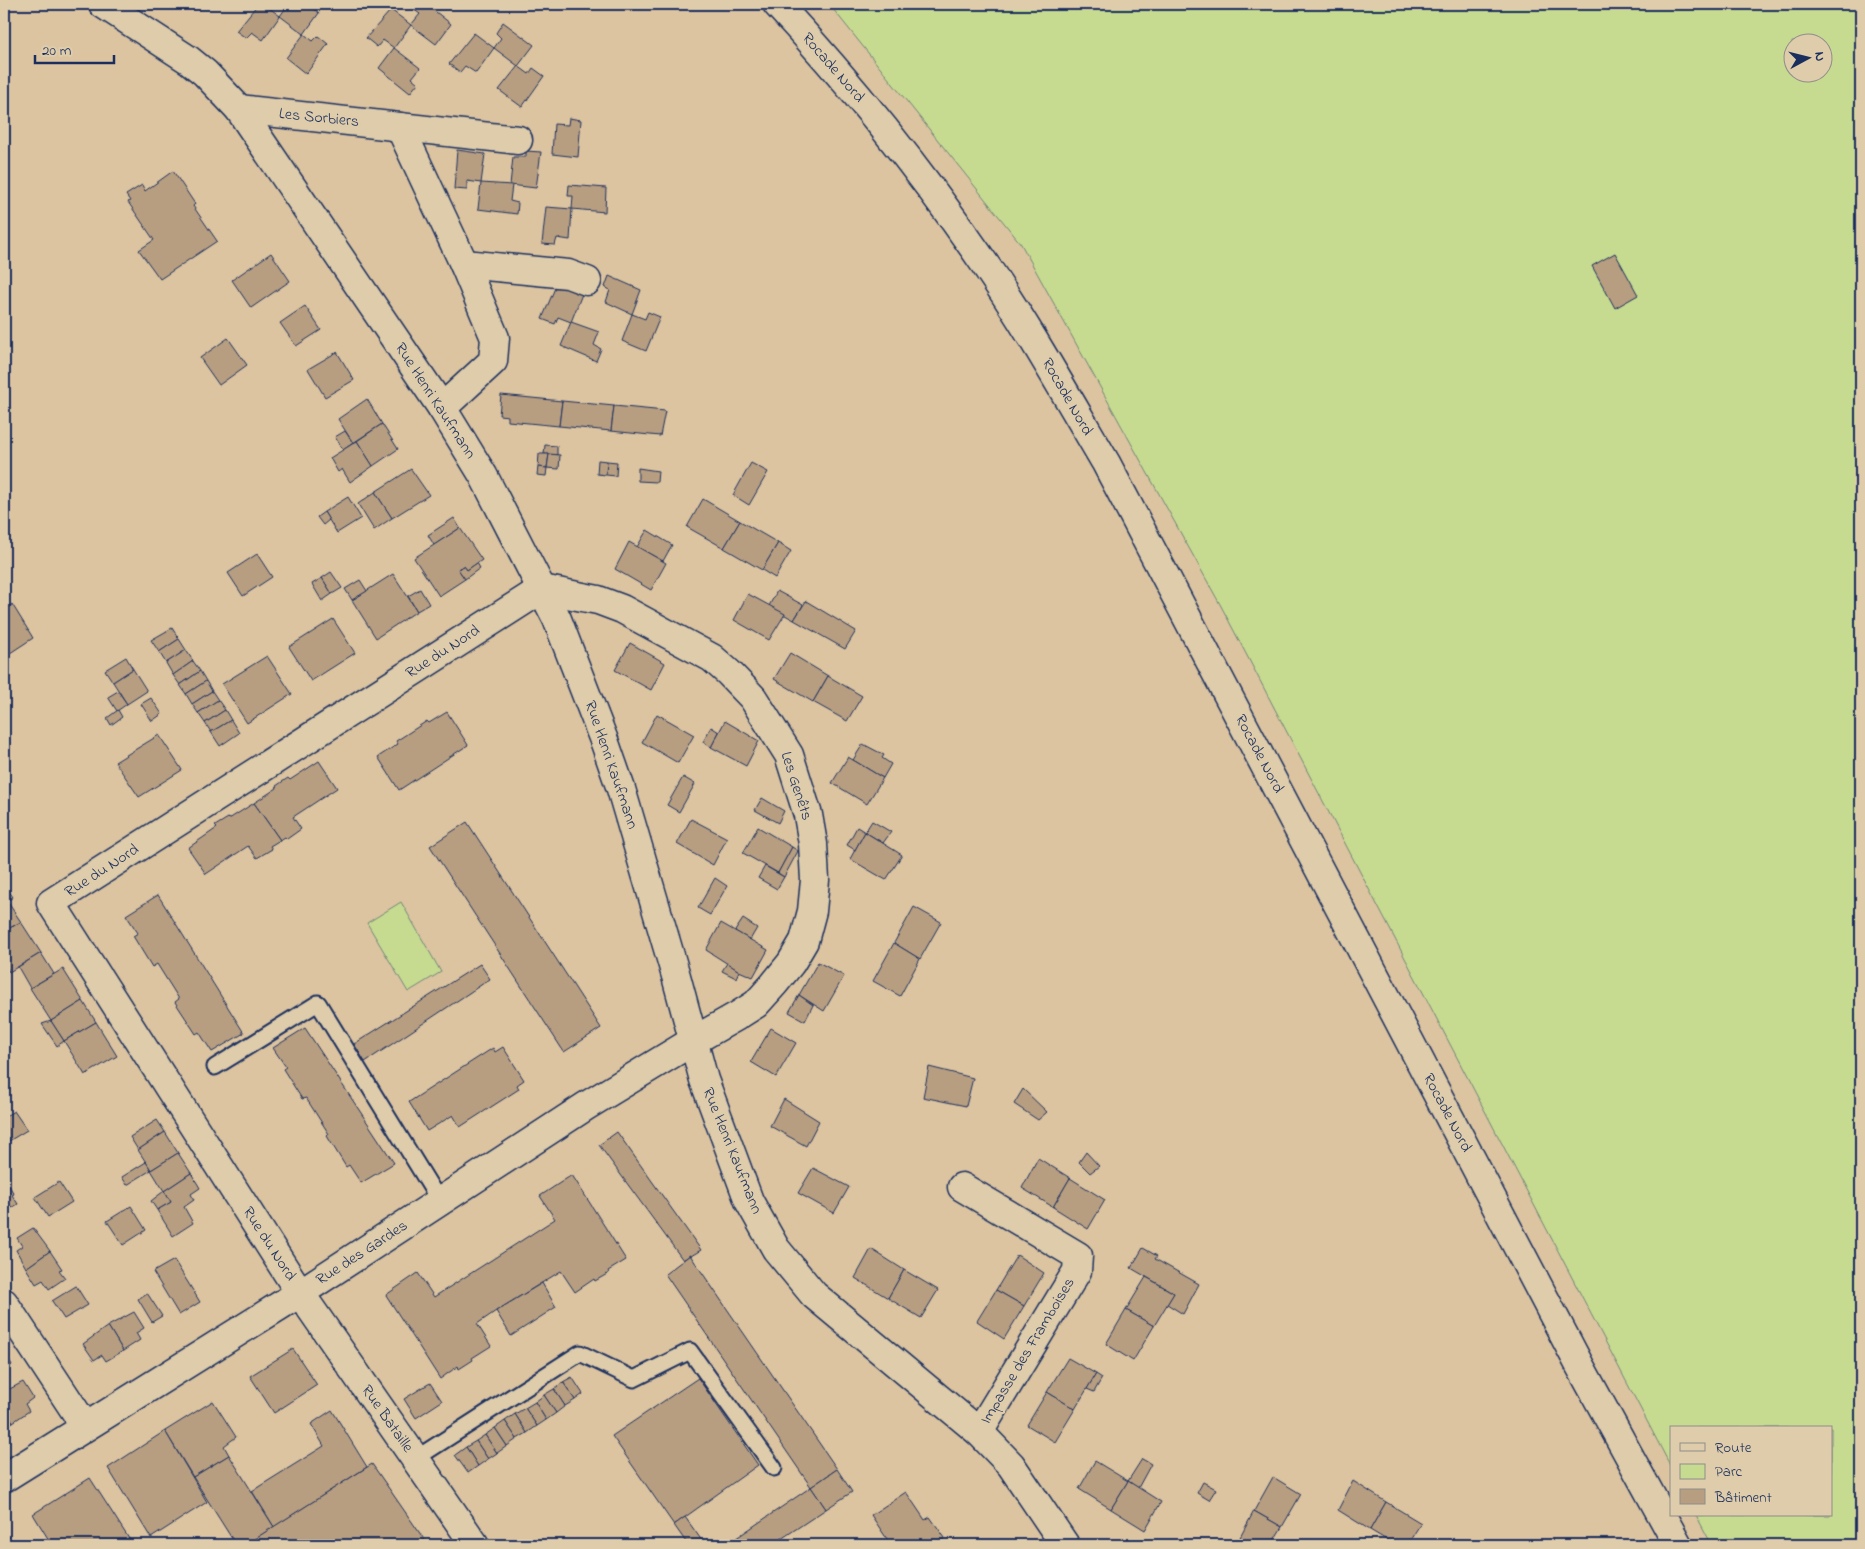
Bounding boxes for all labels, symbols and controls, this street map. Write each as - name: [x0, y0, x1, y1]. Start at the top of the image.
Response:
- street label: Rocade Nord: [796, 28, 870, 108]
- scale bar: [35, 32, 114, 64]
- north arrow: [1782, 32, 1832, 82]
- text: 20 m: [42, 40, 72, 62]
- text: N: [1808, 51, 1830, 63]
- street label: Les Sorbiers: [278, 102, 360, 134]
- street label: Rue Henri Kaufmann: [388, 338, 482, 464]
- street label: Rocade Nord: [1035, 354, 1099, 440]
- street label: Rue du Nord: [401, 619, 485, 685]
- street label: Rue Henri Kaufmann: [578, 697, 644, 833]
- street label: Rocade Nord: [1228, 710, 1290, 798]
- street label: Les Genêts: [774, 749, 818, 823]
- street label: Rue du Nord: [60, 838, 144, 904]
- street label: Rocade Nord: [1416, 1069, 1478, 1157]
- street label: Rue Henri Kaufmann: [696, 1084, 768, 1218]
- street label: Rue du Nord: [236, 1202, 302, 1286]
- street label: Rue des Gardes: [311, 1214, 413, 1292]
- street label: Impasse des Framboises: [975, 1273, 1081, 1429]
- street label: Rue Bataille: [355, 1380, 420, 1458]
- legend: [1670, 1426, 1832, 1516]
- text: Route: [1715, 1437, 1752, 1459]
- text: Parc: [1715, 1461, 1743, 1483]
- text: Bâtiment: [1714, 1487, 1772, 1509]

